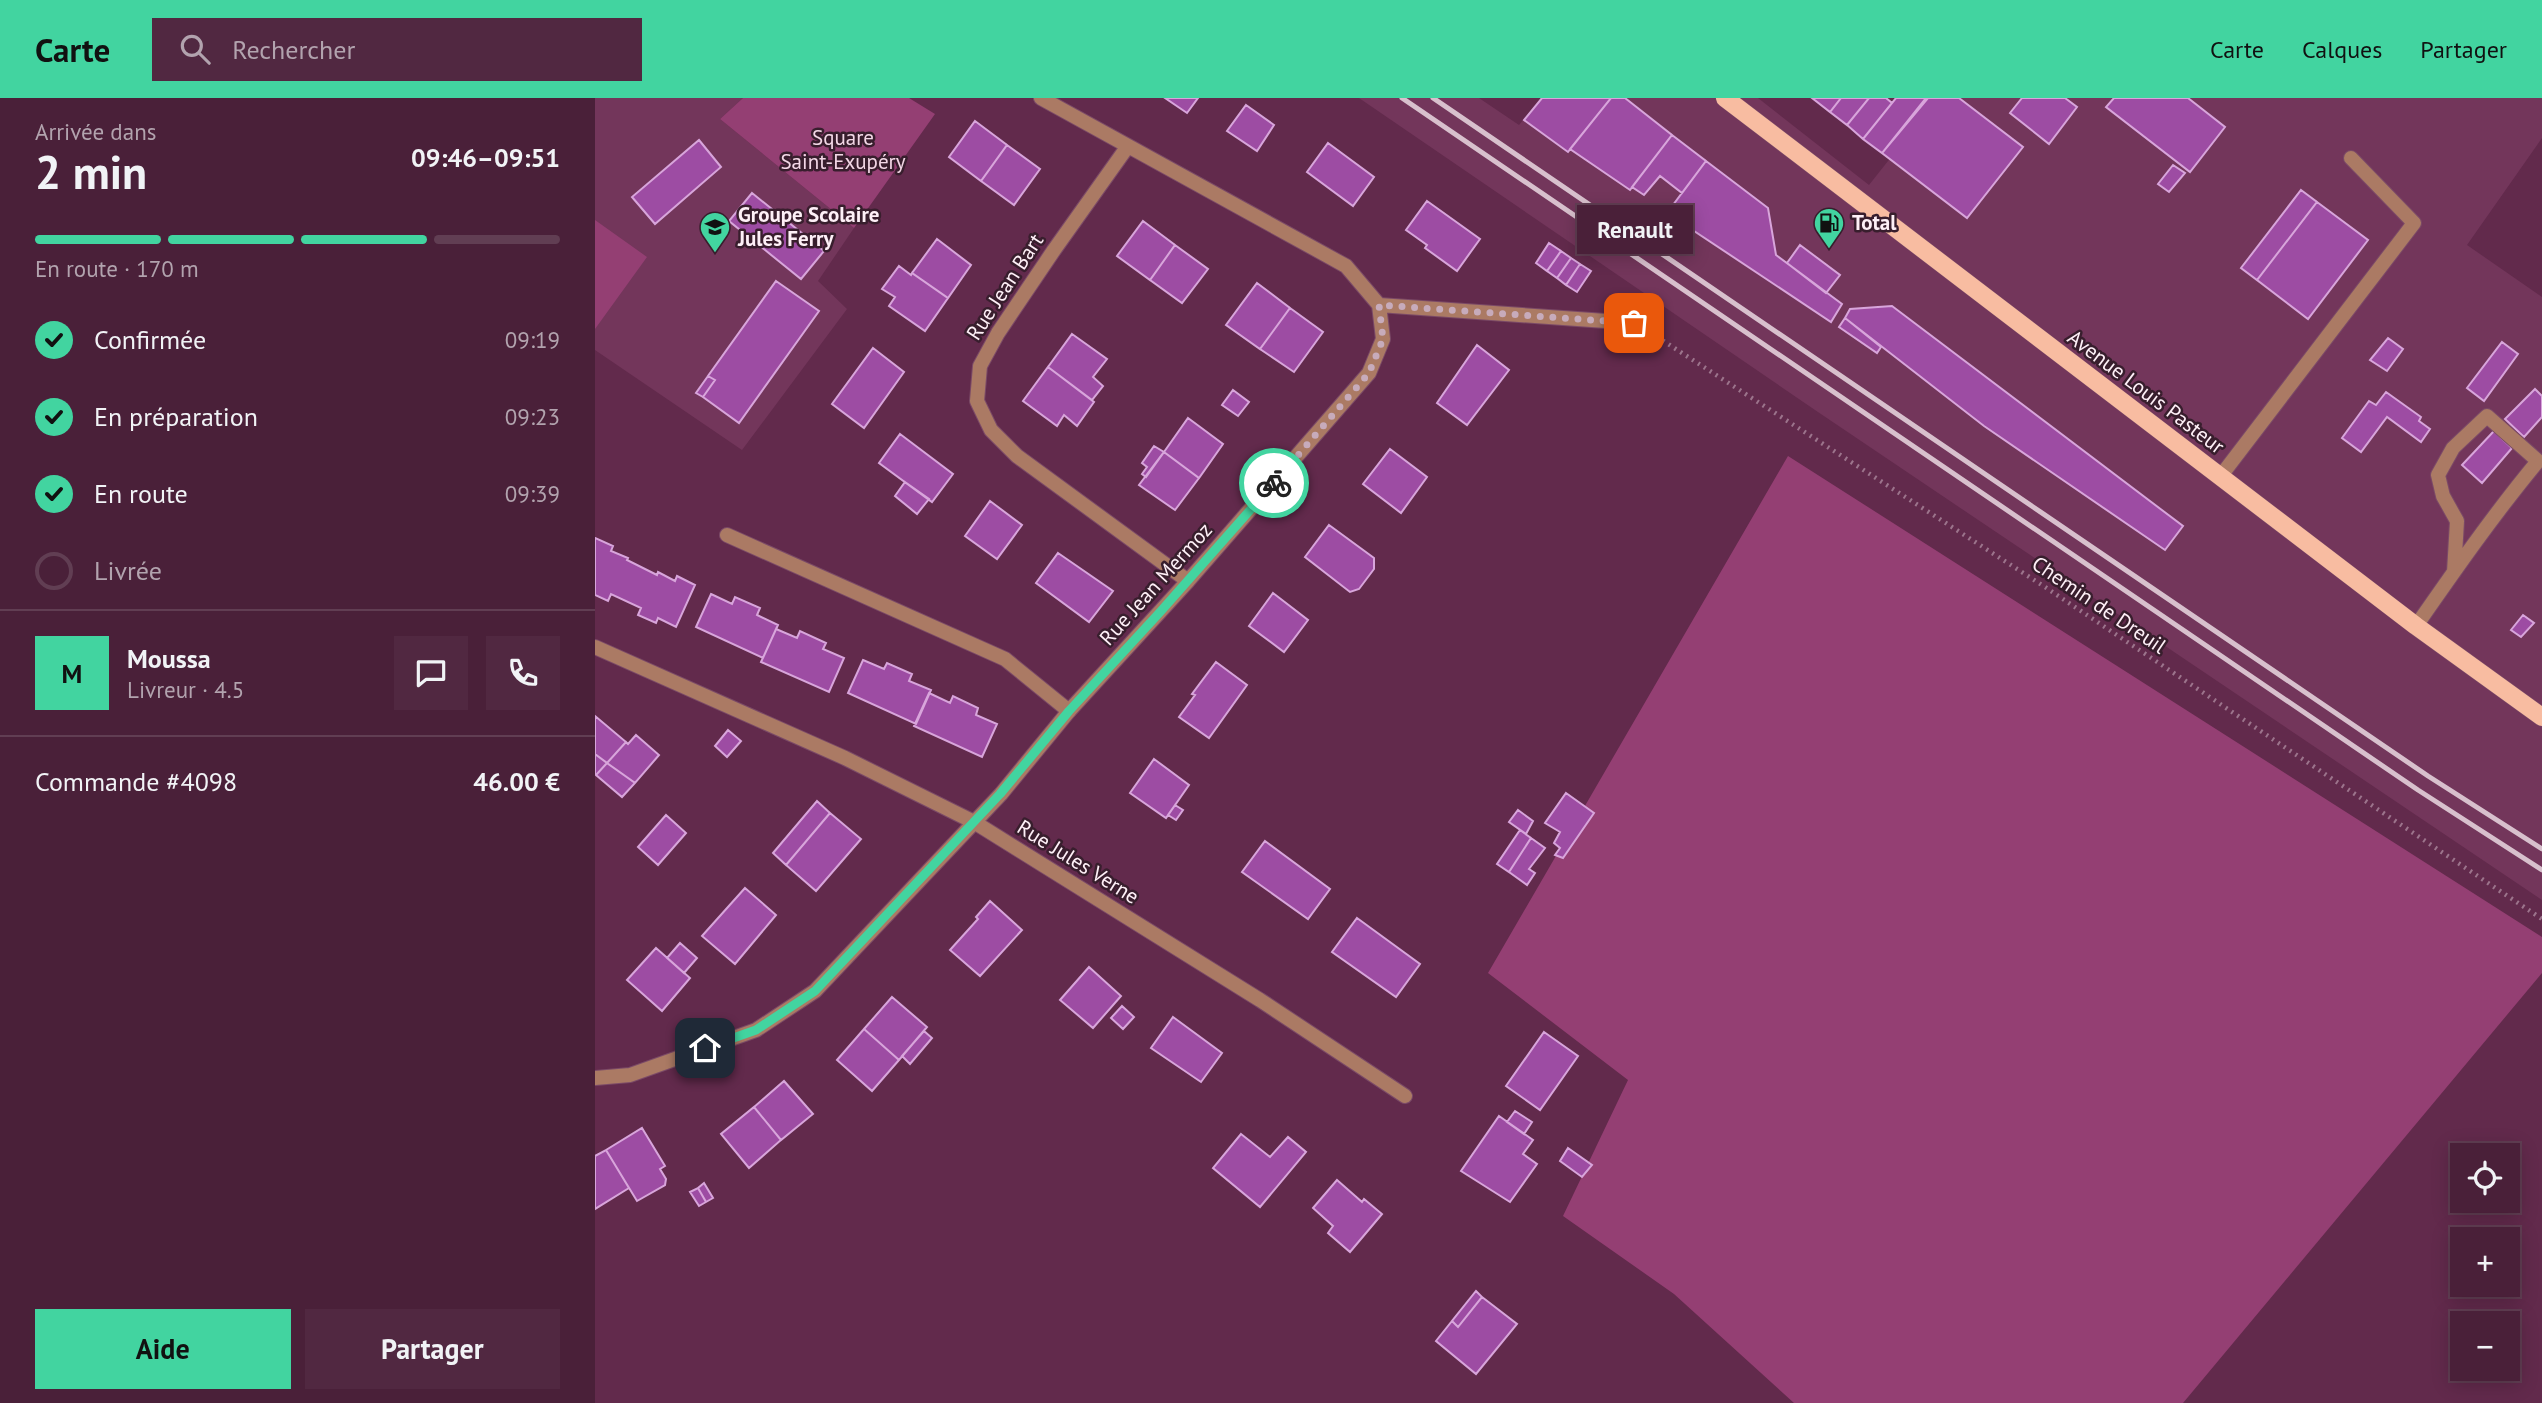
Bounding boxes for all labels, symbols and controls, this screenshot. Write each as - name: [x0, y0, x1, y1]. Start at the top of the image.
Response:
- search box: [152, 18, 642, 81]
- text: Carte: [35, 28, 110, 71]
- icon: search: [176, 30, 214, 68]
- text: Rechercher: [232, 33, 355, 66]
- text: Carte: [2210, 34, 2264, 65]
- text: Calques: [2302, 34, 2382, 65]
- text: Partager: [2420, 34, 2507, 65]
- text: Arrivée dans: [35, 117, 156, 146]
- park label: Square Saint-Exupéry: [780, 124, 906, 175]
- text: 09:46–09:51: [411, 141, 560, 174]
- text: 2 min: [35, 142, 147, 202]
- place label: Groupe Scolaire Jules Ferry: [737, 201, 879, 252]
- callout: Renault: [1576, 204, 1692, 253]
- fuel station icon: Total: [1812, 206, 1846, 250]
- place label: Total: [1852, 209, 1897, 236]
- school or university icon: Groupe Scolaire Jules Ferry: [698, 210, 732, 254]
- text: Renault: [1597, 215, 1673, 244]
- street label: Rue Jean Bart: [960, 228, 1049, 345]
- text: En route · 170 m: [35, 254, 199, 283]
- pin: [1604, 293, 1664, 353]
- icon: bag: [1615, 304, 1653, 342]
- icon: check: [35, 321, 73, 359]
- text: Confirmée: [94, 323, 206, 356]
- street label: Avenue Louis Pasteur: [2062, 324, 2230, 459]
- text: 09:19: [505, 325, 560, 354]
- icon: check: [35, 398, 73, 436]
- text: En préparation: [94, 400, 258, 433]
- text: 09:23: [505, 402, 560, 431]
- courier: [1239, 448, 1309, 518]
- icon: bike: [1255, 464, 1293, 502]
- icon: check: [35, 475, 73, 513]
- text: En route: [94, 477, 188, 510]
- text: 09:39: [505, 479, 560, 508]
- street label: Rue Jean Mermoz: [1093, 517, 1218, 651]
- street label: Chemin de Dreuil: [2027, 550, 2172, 659]
- text: Livrée: [94, 554, 162, 587]
- button: chat: [394, 636, 468, 710]
- button: phone: [486, 636, 560, 710]
- text: Moussa: [127, 642, 211, 675]
- text: M: [62, 657, 82, 690]
- text: Livreur · 4.5: [127, 675, 244, 704]
- text: Commande #4098: [35, 765, 237, 798]
- text: 46.00 €: [473, 765, 560, 798]
- street label: Rue Jules Verne: [1012, 813, 1144, 910]
- pin: [675, 1018, 735, 1078]
- icon: home: [686, 1029, 724, 1067]
- map controls: [2450, 1143, 2520, 1381]
- button: locate: [2450, 1143, 2520, 1213]
- button: +: [2450, 1227, 2520, 1297]
- button: Aide: [35, 1309, 291, 1389]
- button: Partager: [305, 1309, 560, 1389]
- button: −: [2450, 1311, 2520, 1381]

